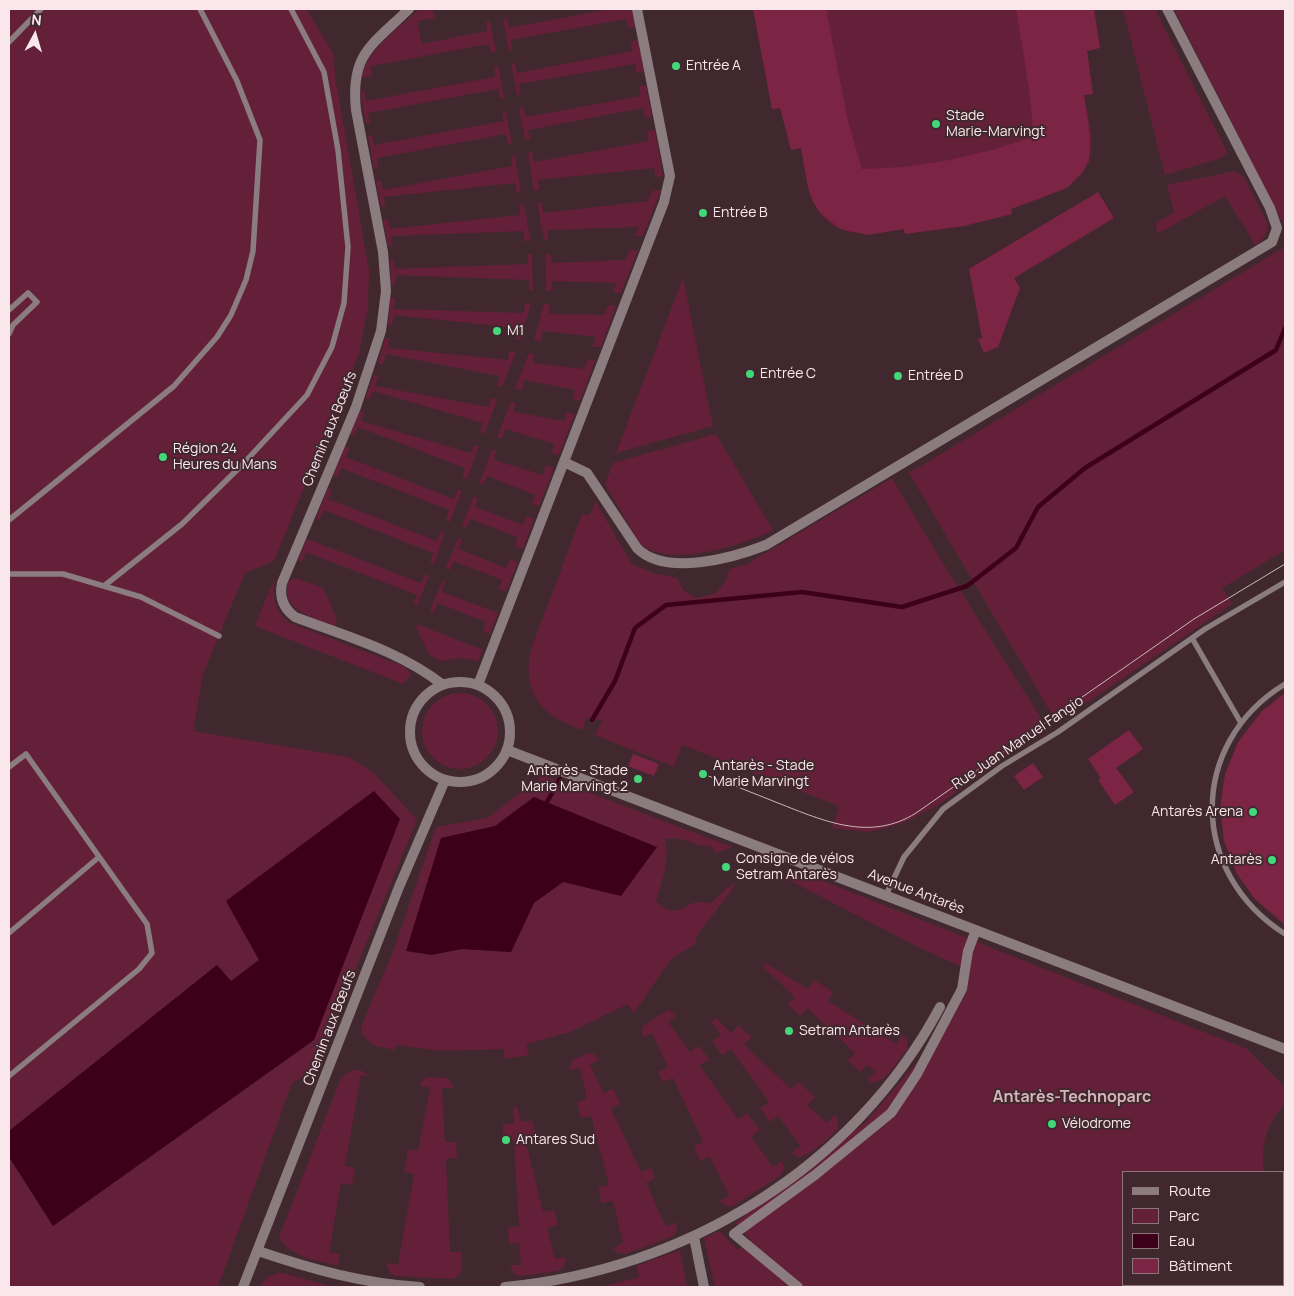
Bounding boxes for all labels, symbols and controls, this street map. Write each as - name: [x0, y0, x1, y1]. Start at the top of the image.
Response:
- north arrow: [10, 10, 60, 60]
- text: N: [31, 10, 43, 30]
- place label: Entrée A: [686, 58, 741, 74]
- marker: Entrée A: [670, 60, 682, 72]
- place label: Stade Marie-Marvingt: [946, 108, 1045, 140]
- marker: Stade Marie-Marvingt: [930, 118, 942, 130]
- place label: Entrée B: [713, 205, 768, 221]
- marker: Entrée B: [697, 207, 709, 219]
- place label: M1: [507, 323, 524, 339]
- marker: M1: [491, 325, 503, 337]
- place label: Entrée C: [760, 366, 816, 382]
- marker: Entrée C: [744, 368, 756, 380]
- place label: Entrée D: [908, 368, 964, 384]
- street label: Chemin aux Bœufs: [299, 369, 361, 489]
- marker: Entrée D: [892, 370, 904, 382]
- place label: Région 24 Heures du Mans: [173, 441, 277, 474]
- marker: Région 24 Heures du Mans: [157, 451, 169, 463]
- street label: Rue Juan Manuel Fangio: [949, 693, 1087, 793]
- place label: Antarès - Stade Marie Marvingt: [713, 758, 814, 790]
- place label: Antarès - Stade Marie Marvingt 2: [521, 763, 628, 796]
- marker: Antarès - Stade Marie Marvingt: [697, 768, 709, 780]
- marker: Antarès - Stade Marie Marvingt 2: [632, 773, 644, 785]
- place label: Antarès Arena: [1151, 804, 1243, 820]
- marker: Antarès Arena: [1247, 806, 1259, 818]
- place label: Consigne de vélos Setram Antarès: [736, 851, 854, 884]
- place label: Antarès: [1211, 852, 1262, 868]
- marker: Antarès: [1266, 854, 1278, 866]
- marker: Consigne de vélos Setram Antarès: [720, 861, 732, 873]
- street label: Avenue Antarès: [865, 866, 967, 918]
- street label: Chemin aux Bœufs: [300, 968, 360, 1088]
- place label: Setram Antarès: [799, 1023, 900, 1039]
- marker: Setram Antarès: [783, 1025, 795, 1037]
- district label: Antarès-Technoparc: [993, 1088, 1151, 1108]
- place label: Vélodrome: [1062, 1116, 1131, 1132]
- marker: Vélodrome: [1046, 1118, 1058, 1130]
- place label: Antares Sud: [516, 1132, 595, 1148]
- marker: Antares Sud: [500, 1134, 512, 1146]
- legend: [1122, 1171, 1284, 1286]
- text: Route: [1169, 1180, 1211, 1201]
- text: Parc: [1169, 1205, 1200, 1226]
- text: Eau: [1169, 1230, 1195, 1251]
- text: Bâtiment: [1169, 1255, 1232, 1276]

